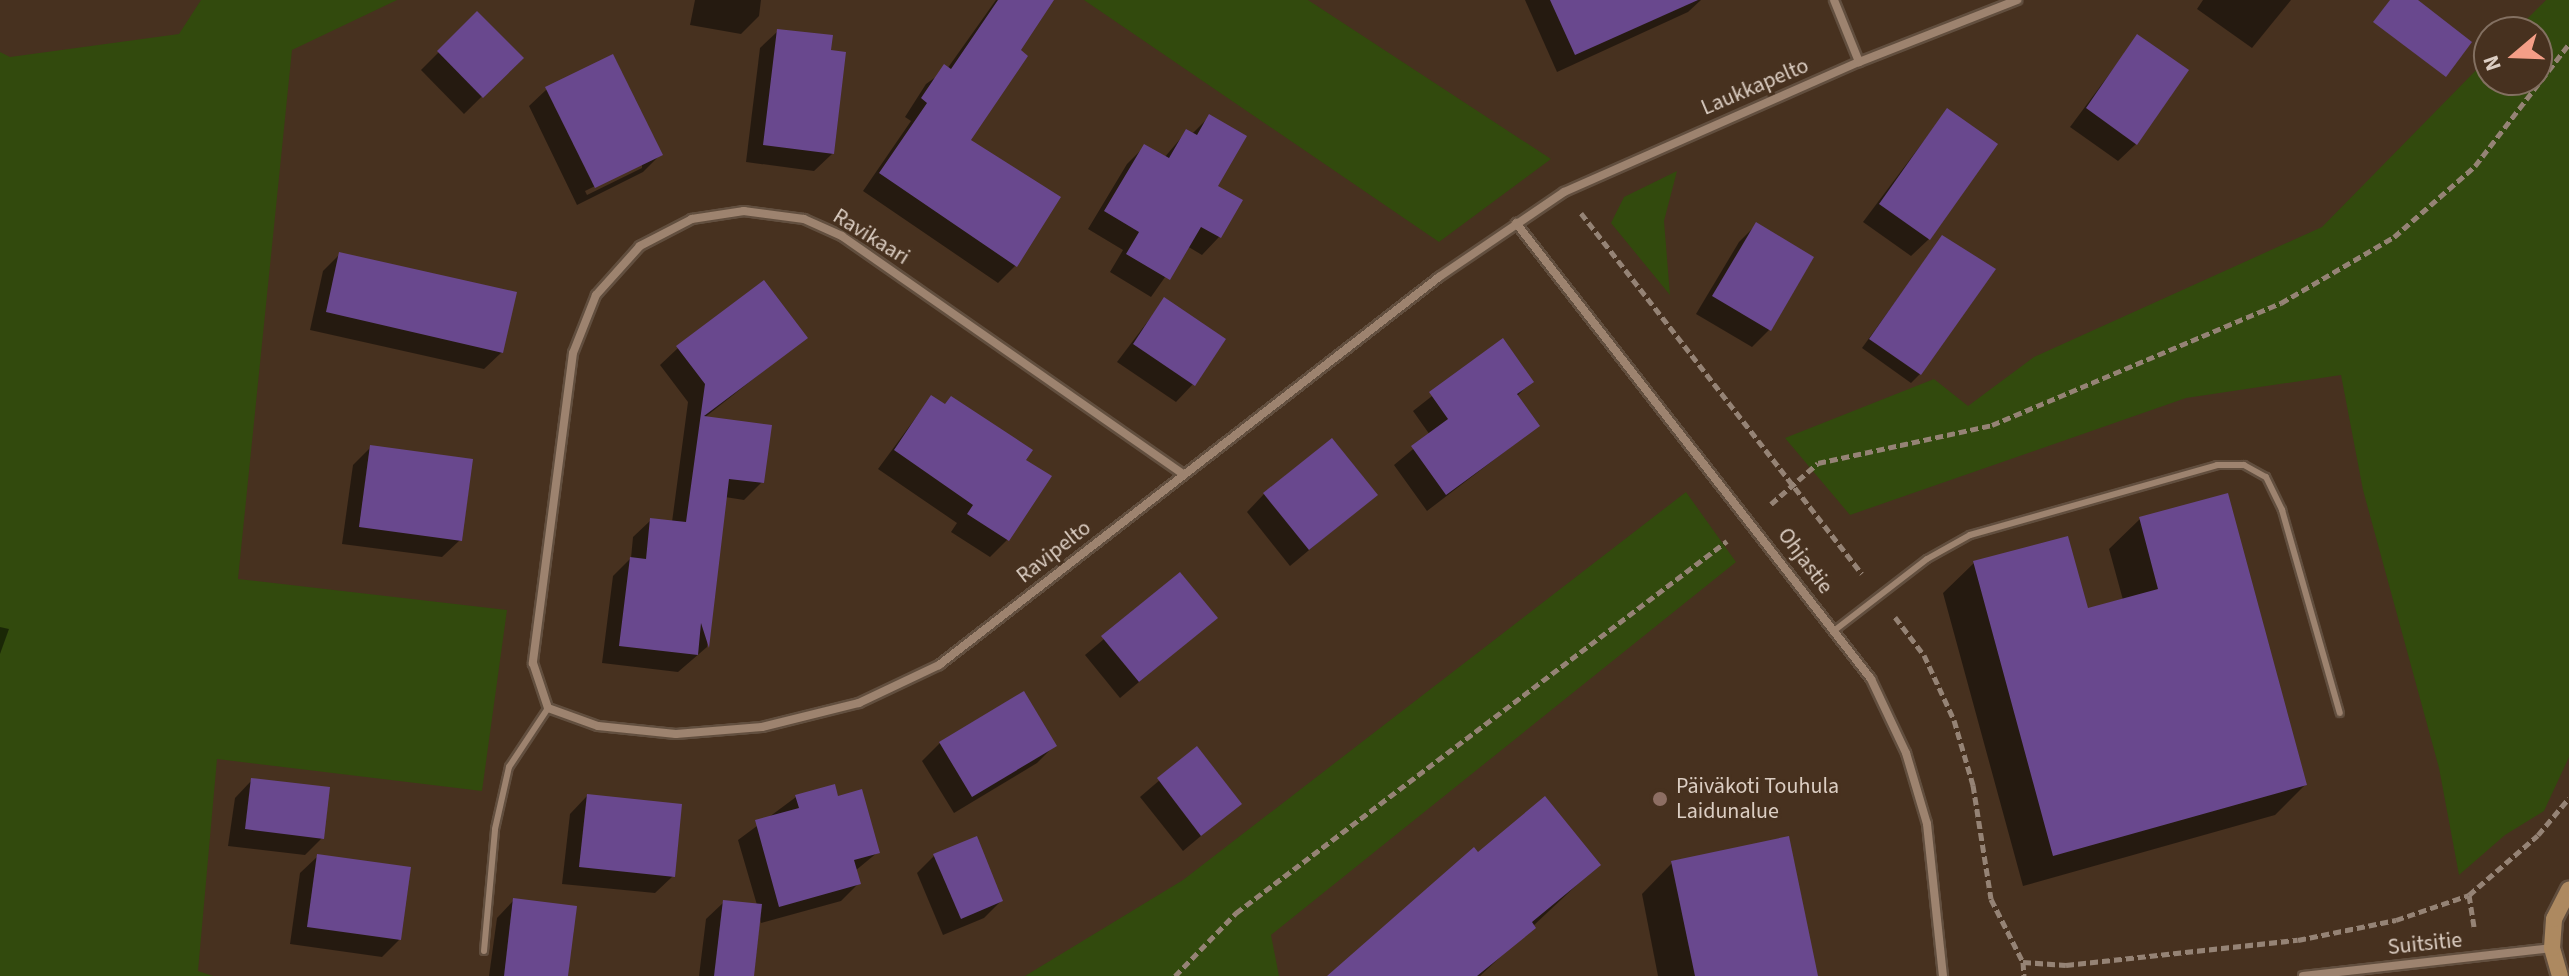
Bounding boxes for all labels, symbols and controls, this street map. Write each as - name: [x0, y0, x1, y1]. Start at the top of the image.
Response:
- north arrow: [2473, 16, 2553, 96]
- text: N: [2475, 51, 2510, 75]
- street label: Laukkapelto: [1697, 53, 1813, 121]
- street label: Ravikaari: [828, 203, 914, 271]
- street label: Ravipelto: [1012, 515, 1096, 589]
- street label: Ohjastie: [1772, 523, 1838, 599]
- place label: Päiväkoti Touhula Laidunalue: [1676, 773, 1839, 824]
- marker: Päiväkoti Touhula Laidunalue: [1651, 790, 1669, 808]
- street label: Suitsitie: [2386, 927, 2464, 961]

